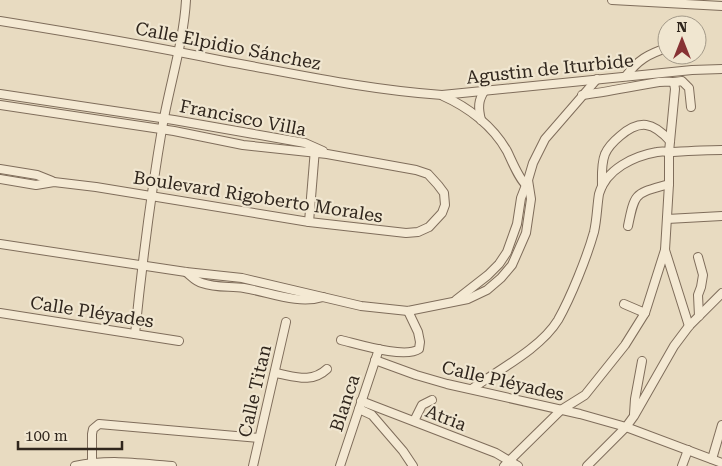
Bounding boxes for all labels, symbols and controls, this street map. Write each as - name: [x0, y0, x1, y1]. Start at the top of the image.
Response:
- north arrow: [657, 15, 707, 65]
- street label: Calle Elpidio Sánchez: [134, 17, 323, 74]
- text: N: [677, 19, 688, 35]
- street label: Agustin de Iturbide: [465, 49, 635, 88]
- street label: Francisco Villa: [178, 95, 308, 140]
- street label: Boulevard Rigoberto Morales: [132, 166, 384, 227]
- street label: Calle Pléyades: [29, 291, 155, 332]
- street label: Calle Titan: [234, 342, 275, 439]
- street label: Calle Pléyades: [440, 356, 566, 405]
- street label: Blanca: [325, 371, 364, 434]
- street label: Atria: [423, 400, 470, 435]
- scale bar: [18, 418, 121, 450]
- text: 100 m: [25, 427, 68, 445]

